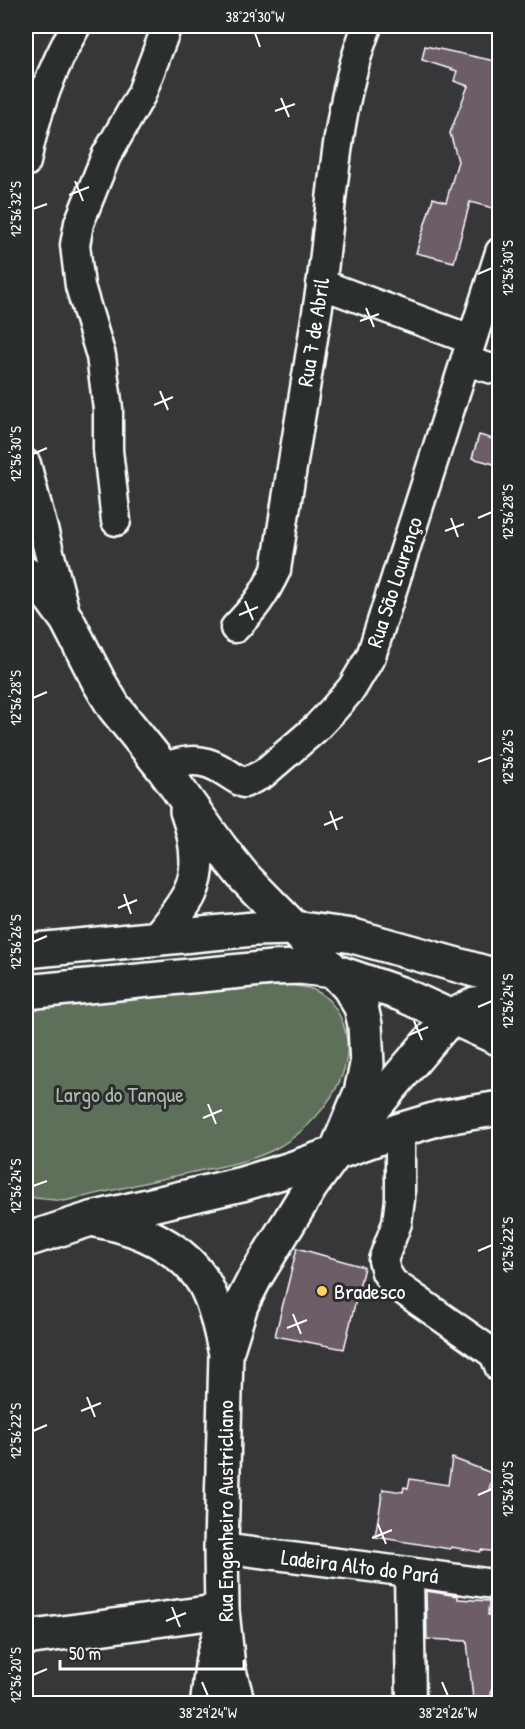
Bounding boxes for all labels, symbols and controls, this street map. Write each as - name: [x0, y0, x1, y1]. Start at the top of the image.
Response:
- text: 38°29'30"W: [226, 6, 285, 27]
- text: 12°56'32"S: [5, 181, 26, 237]
- text: 12°56'30"S: [497, 240, 518, 296]
- street label: Rua 7 de Abril: [290, 275, 336, 389]
- text: 12°56'30"S: [5, 426, 26, 482]
- text: 12°56'28"S: [497, 484, 518, 540]
- street label: Rua São Lourenço: [359, 513, 429, 651]
- text: 12°56'28"S: [5, 670, 26, 726]
- text: 12°56'26"S: [497, 729, 518, 785]
- text: 12°56'26"S: [5, 914, 26, 970]
- text: 12°56'24"S: [497, 973, 518, 1028]
- park label: Largo do Tanque: [56, 1079, 184, 1109]
- text: 12°56'24"S: [5, 1158, 26, 1213]
- text: 12°56'22"S: [497, 1217, 518, 1273]
- place label: Bradesco: [334, 1276, 406, 1306]
- marker: Bradesco: [315, 1284, 329, 1298]
- street label: Rua Engenheiro Austricliano: [210, 1400, 240, 1622]
- text: 12°56'22"S: [5, 1403, 26, 1459]
- text: 12°56'20"S: [497, 1461, 518, 1517]
- street label: Ladeira Alto do Pará: [280, 1541, 441, 1591]
- scale bar: [60, 1633, 244, 1671]
- text: 50 m: [69, 1641, 101, 1666]
- text: 12°56'20"S: [5, 1647, 26, 1703]
- text: 38°29'24"W: [179, 1702, 238, 1723]
- text: 38°29'26"W: [419, 1702, 478, 1723]

